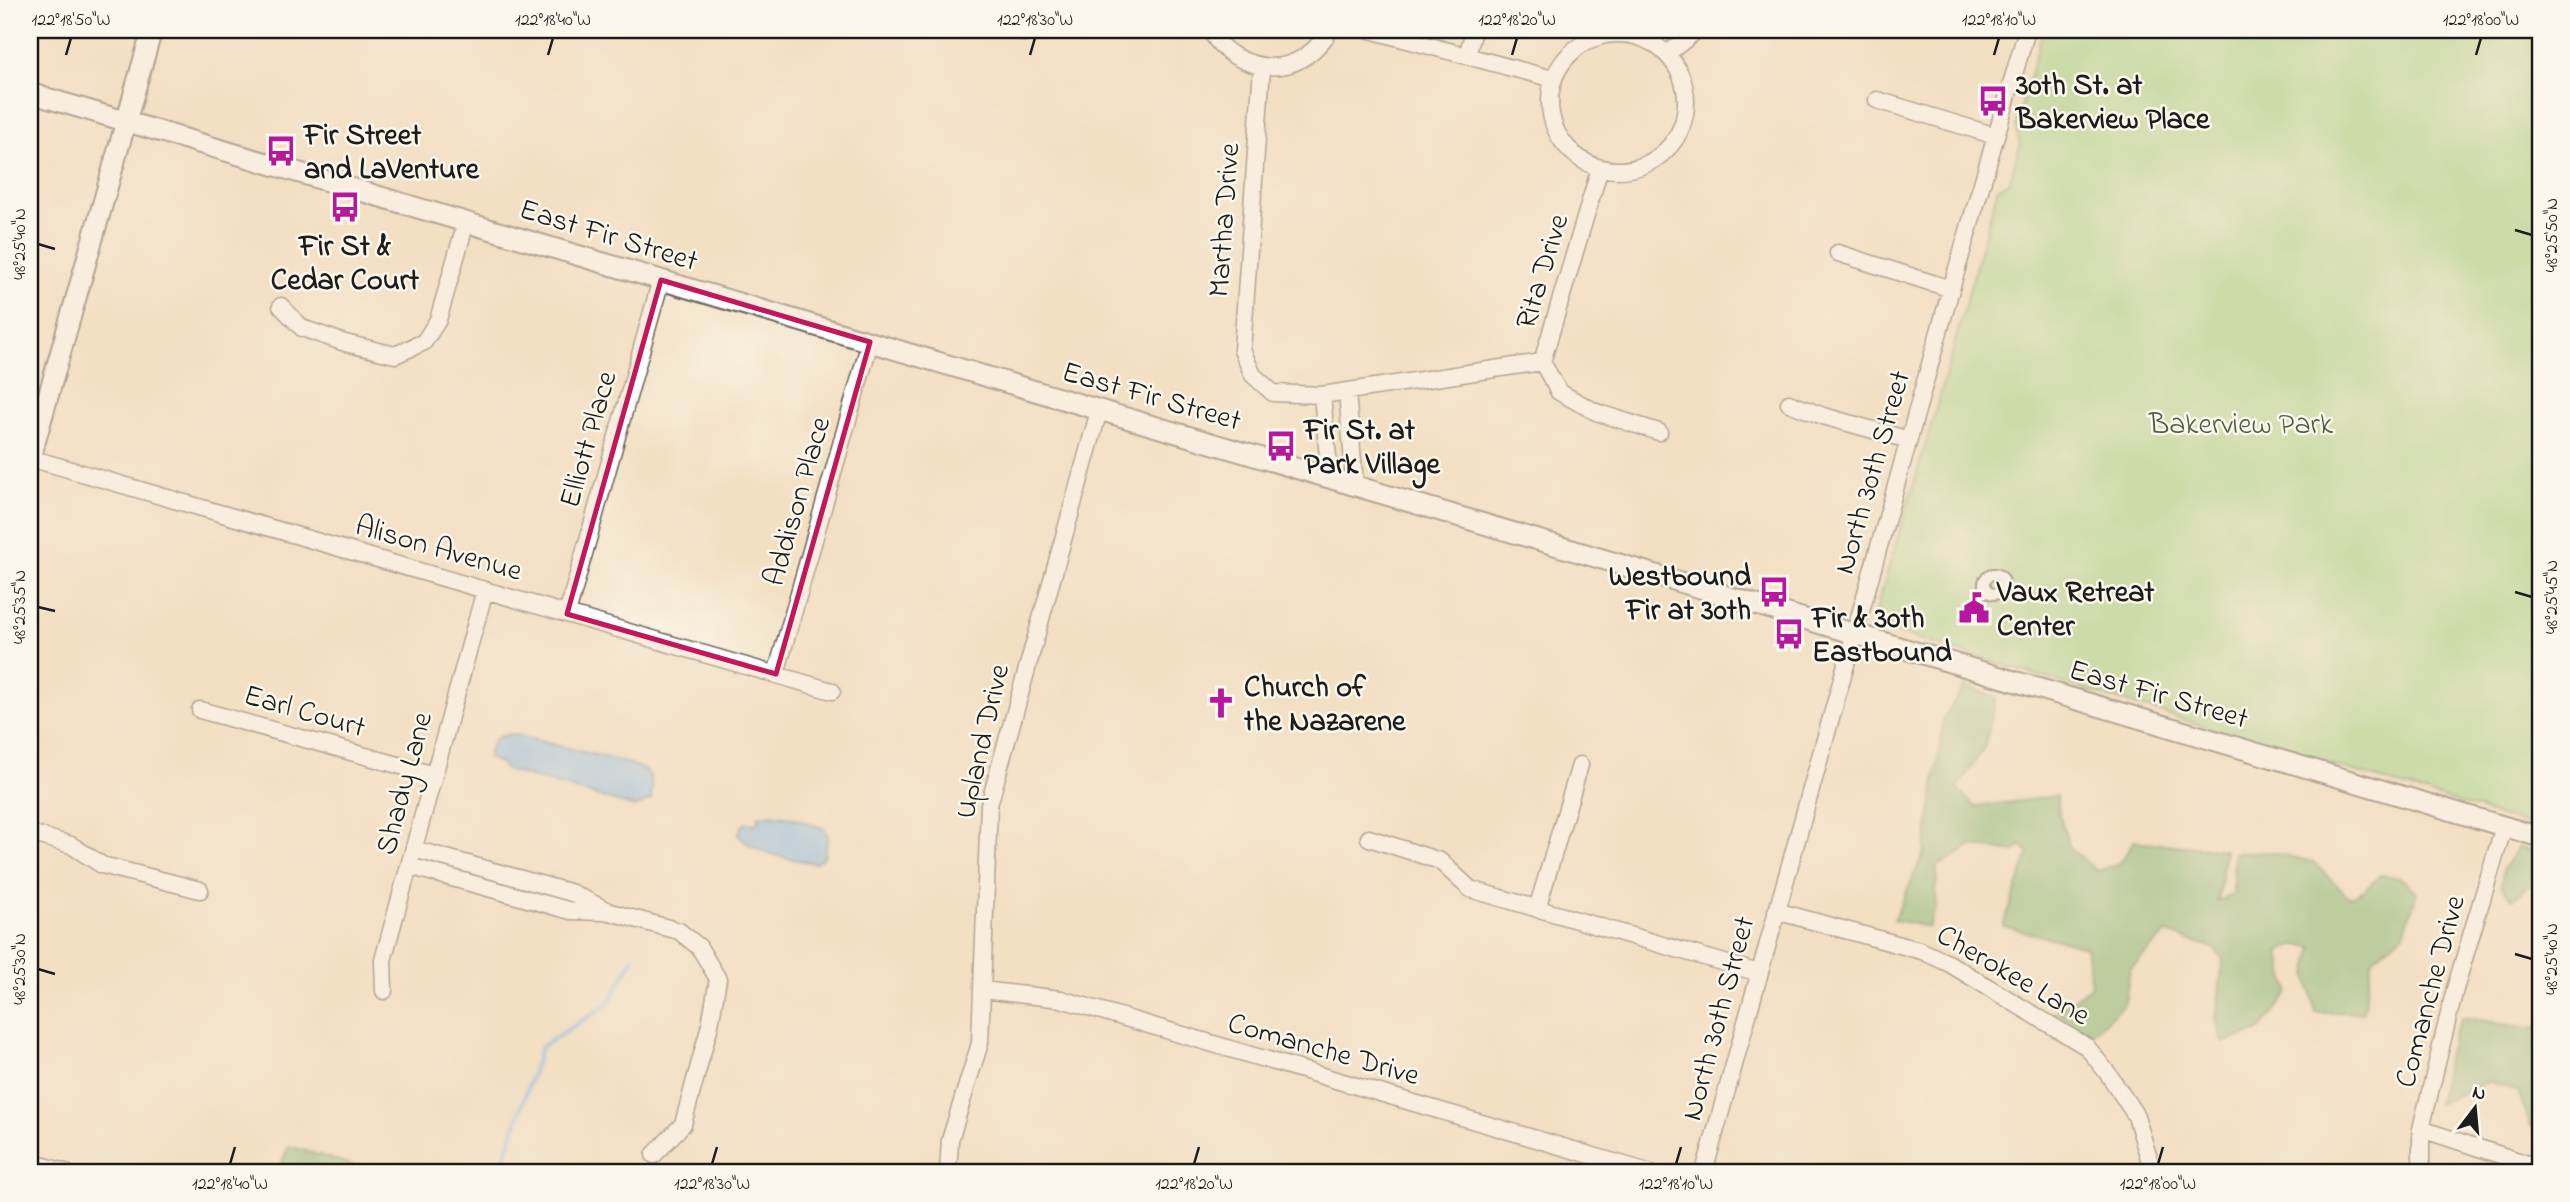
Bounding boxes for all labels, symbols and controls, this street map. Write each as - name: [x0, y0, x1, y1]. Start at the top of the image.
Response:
- text: 122°18'50"W: [31, 8, 111, 34]
- text: 122°18'40"W: [515, 8, 591, 34]
- text: 122°18'30"W: [997, 8, 1073, 34]
- text: 122°18'20"W: [1478, 8, 1556, 34]
- text: 122°18'10"W: [1962, 8, 2036, 34]
- text: 122°18'00"W: [2443, 8, 2519, 34]
- place label: 30th St. at Bakerview Place: [2014, 65, 2211, 143]
- bus stop icon: 30th St. at Bakerview Place: [1976, 84, 2010, 118]
- place label: Fir Street and LaVenture: [302, 115, 480, 193]
- bus stop icon: Fir Street and LaVenture: [264, 134, 298, 168]
- street label: Martha Drive: [1199, 141, 1253, 299]
- street label: East Fir Street: [513, 189, 703, 285]
- bus stop icon: Fir St & Cedar Court: [328, 190, 362, 224]
- text: 48°25'50"N: [2540, 198, 2566, 272]
- text: 48°25'40"N: [8, 208, 34, 280]
- street label: Rita Drive: [1506, 208, 1582, 335]
- place label: Fir St & Cedar Court: [271, 226, 420, 304]
- street label: East Fir Street: [1056, 351, 1246, 444]
- street label: Elliott Place: [549, 366, 631, 513]
- street label: North 30th Street: [1824, 366, 1924, 580]
- park label: Bakerview Park: [2148, 404, 2334, 448]
- place label: Fir St. at Park Village: [1302, 410, 1441, 489]
- street label: Addison Place: [754, 411, 844, 592]
- bus stop icon: Fir St. at Park Village: [1264, 429, 1298, 463]
- street label: Alison Avenue: [350, 505, 527, 595]
- place label: Westbound Fir at 30th: [1609, 556, 1751, 634]
- text: 48°25'45"N: [2540, 560, 2566, 634]
- text: 48°25'35"N: [8, 570, 34, 644]
- place label: Vaux Retreat Center: [1996, 572, 2155, 650]
- bus stop icon: Westbound Fir at 30th: [1757, 575, 1791, 609]
- public building icon: Vaux Retreat Center: [1957, 591, 1991, 625]
- place label: Fir & 30th Eastbound: [1810, 598, 1952, 676]
- bus stop icon: Fir & 30th Eastbound: [1772, 617, 1806, 651]
- street label: East Fir Street: [2063, 649, 2253, 742]
- street label: Upland Drive: [945, 659, 1023, 823]
- place label: Church of the Nazarene: [1243, 667, 1407, 745]
- street label: Earl Court: [238, 675, 370, 751]
- church icon: Church of the Nazarene: [1204, 686, 1238, 720]
- street label: Shady Lane: [366, 707, 446, 860]
- street label: Comanche Drive: [2385, 890, 2479, 1093]
- street label: North 30th Street: [1672, 912, 1768, 1126]
- street label: Cherokee Lane: [1927, 915, 2098, 1039]
- text: 48°25'40"N: [2540, 923, 2566, 995]
- text: 48°25'30"N: [8, 933, 34, 1005]
- street label: Comanche Drive: [1222, 1003, 1425, 1099]
- north arrow: [2440, 1072, 2510, 1142]
- text: N: [2469, 1079, 2489, 1109]
- text: 122°18'40"W: [192, 1172, 268, 1198]
- text: 122°18'30"W: [674, 1172, 750, 1198]
- text: 122°18'20"W: [1155, 1172, 1233, 1198]
- text: 122°18'10"W: [1639, 1172, 1713, 1198]
- text: 122°18'00"W: [2120, 1172, 2196, 1198]

